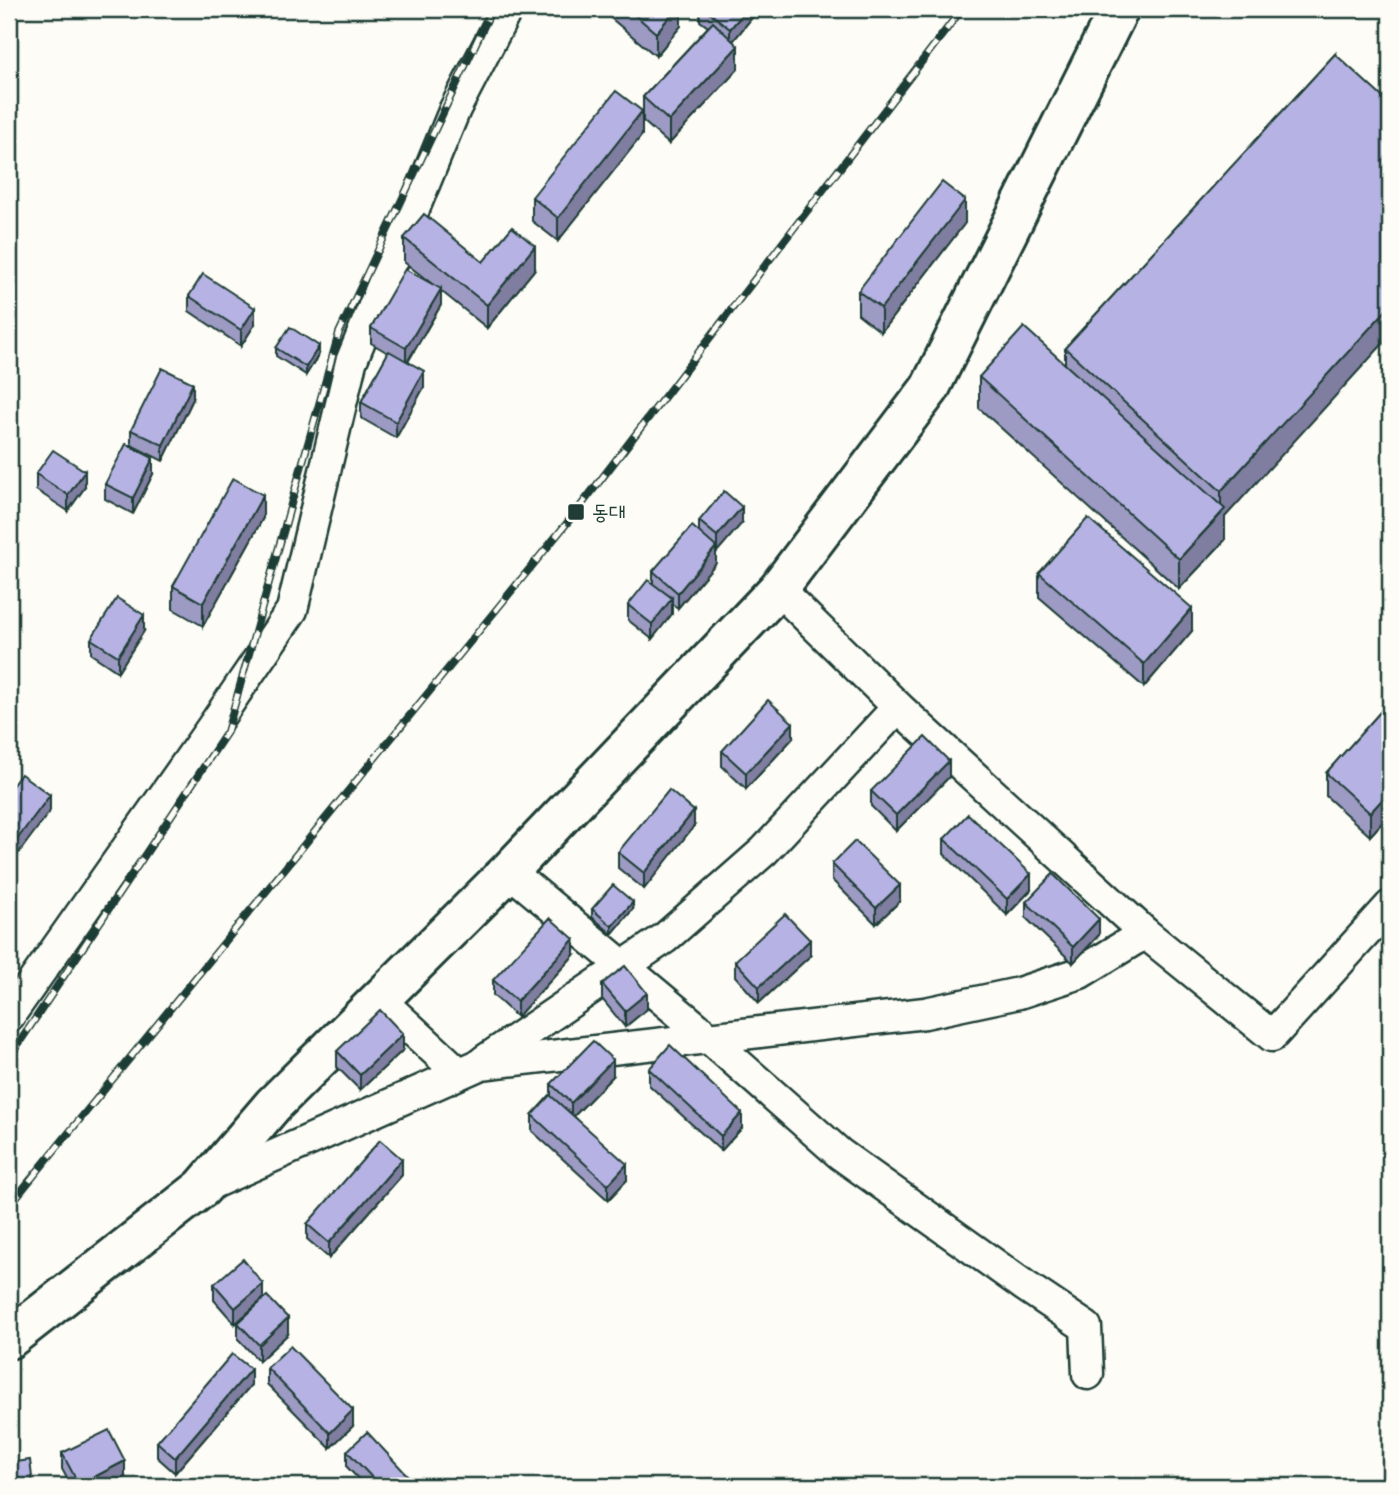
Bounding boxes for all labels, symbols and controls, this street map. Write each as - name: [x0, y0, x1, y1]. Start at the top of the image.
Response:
- place label: 동대: [592, 498, 626, 525]
- marker: 동대: [566, 502, 586, 522]

